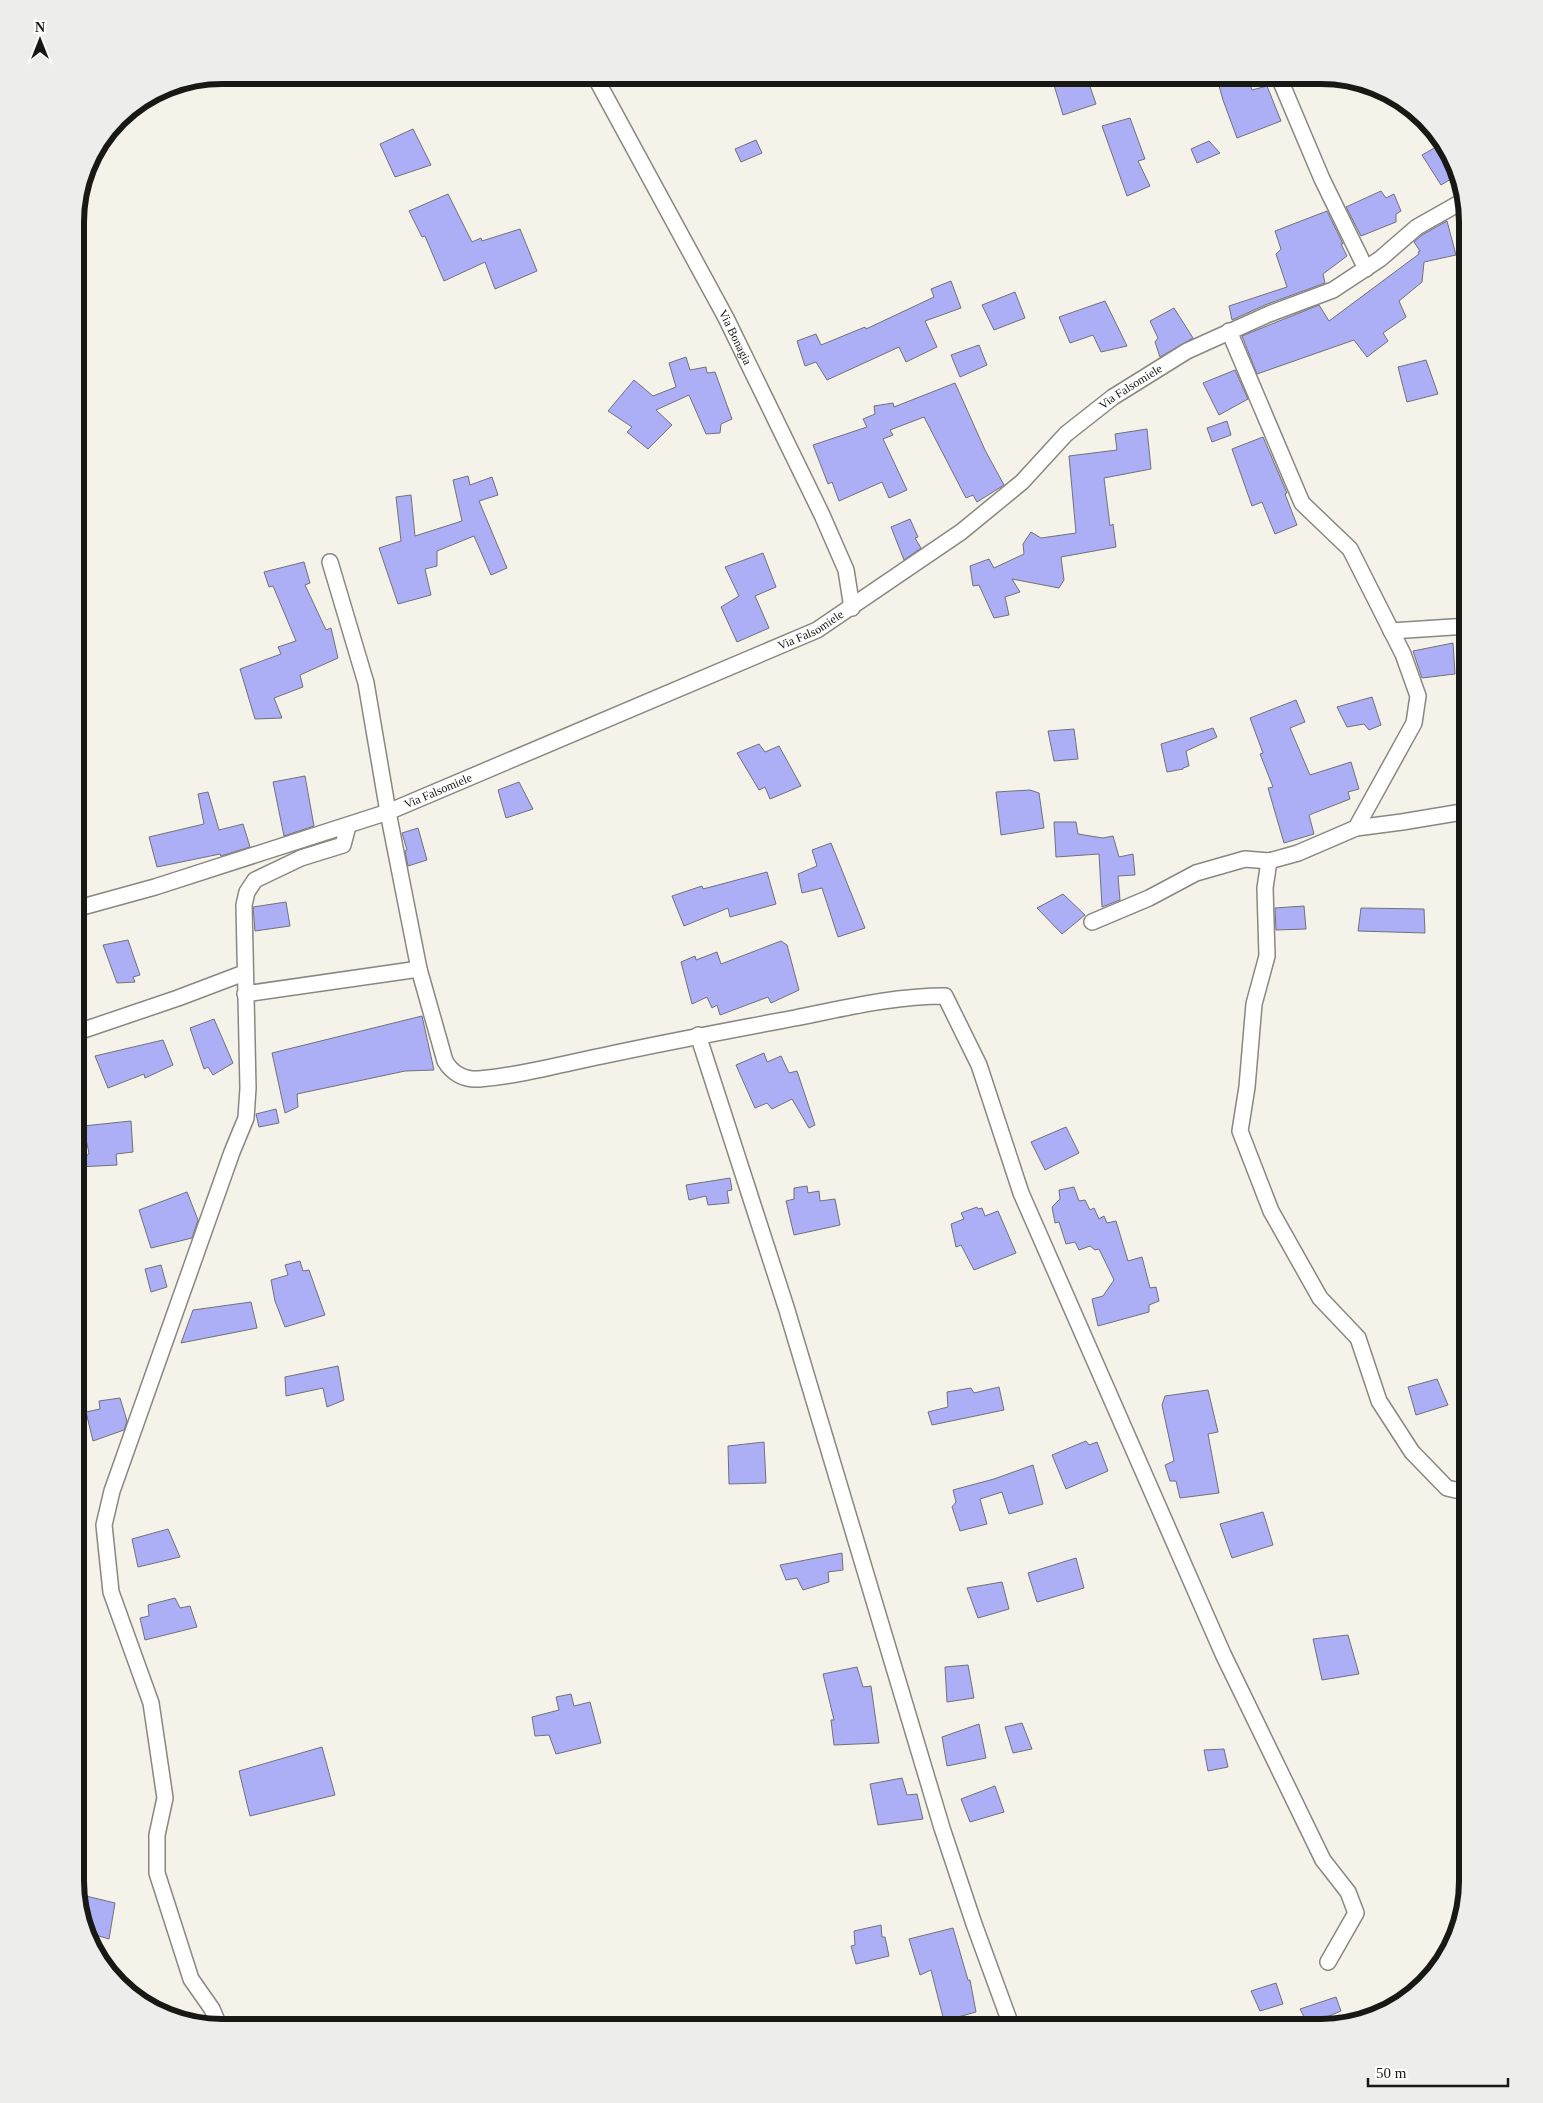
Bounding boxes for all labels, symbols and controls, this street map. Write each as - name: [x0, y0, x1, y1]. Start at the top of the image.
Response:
- north arrow: [15, 15, 65, 65]
- text: N: [35, 20, 45, 35]
- street label: Via Bonagia: [716, 307, 755, 368]
- street label: Via Falsomiele: [1096, 361, 1165, 412]
- street label: Via Falsomiele: [776, 607, 846, 653]
- street label: Via Falsomiele: [402, 770, 474, 811]
- scale bar: [1368, 2056, 1508, 2088]
- text: 50 m: [1376, 2065, 1407, 2081]

